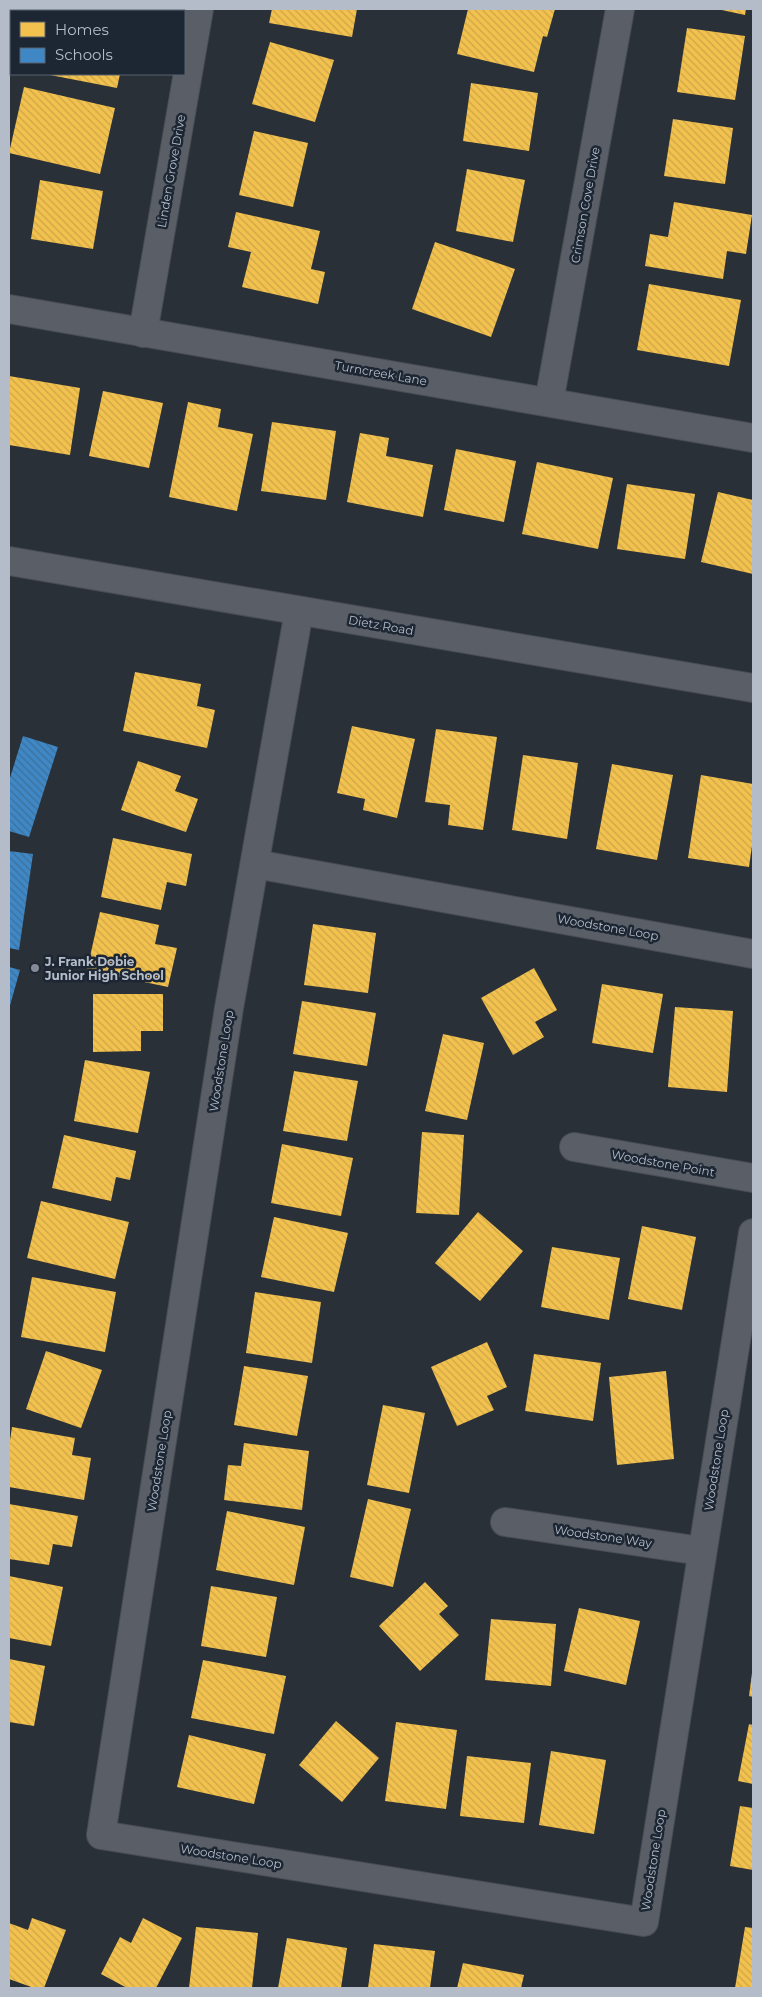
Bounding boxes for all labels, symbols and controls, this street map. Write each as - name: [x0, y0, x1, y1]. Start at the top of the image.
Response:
- legend: [10, 10, 185, 75]
- text: Homes: [55, 20, 109, 39]
- text: Schools: [55, 45, 113, 64]
- street label: Linden Grove Drive: [154, 113, 188, 229]
- street label: Crimson Cove Drive: [567, 146, 603, 264]
- street label: Turncreek Lane: [334, 358, 428, 388]
- street label: Dietz Road: [347, 612, 415, 638]
- street label: Woodstone Loop: [556, 911, 660, 943]
- place label: J. Frank Dobie Junior High School: [44, 954, 164, 983]
- marker: J. Frank Dobie Junior High School: [29, 962, 41, 974]
- street label: Woodstone Loop: [206, 1009, 236, 1113]
- street label: Woodstone Point: [610, 1147, 716, 1179]
- street label: Woodstone Loop: [701, 1408, 731, 1512]
- street label: Woodstone Loop: [144, 1409, 174, 1513]
- street label: Woodstone Way: [553, 1522, 653, 1550]
- street label: Woodstone Loop: [638, 1808, 668, 1912]
- street label: Woodstone Loop: [179, 1841, 283, 1871]

